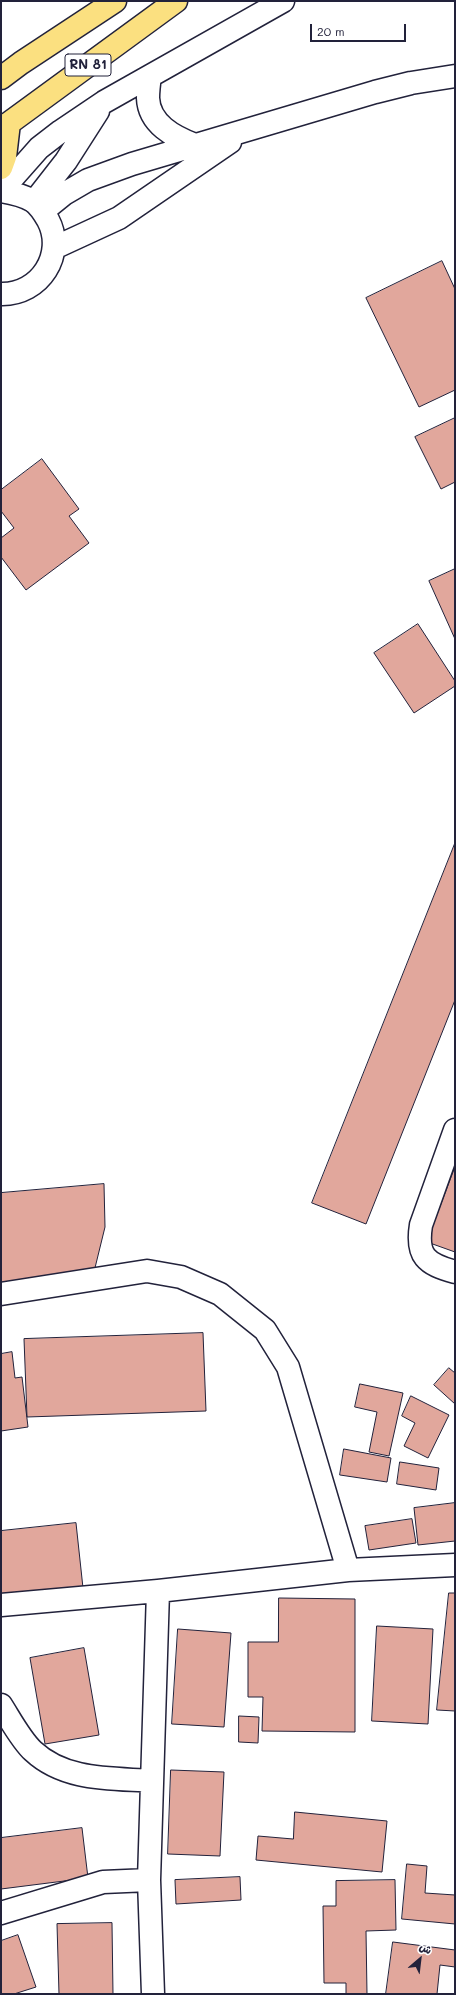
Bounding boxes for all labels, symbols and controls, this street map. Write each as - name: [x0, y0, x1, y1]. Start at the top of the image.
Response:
- scale bar: [312, 16, 408, 42]
- text: 20 m: [317, 23, 345, 39]
- road number: RN 81: [65, 54, 111, 76]
- text: ش: [417, 1938, 435, 1957]
- north arrow: [400, 1939, 440, 1979]

